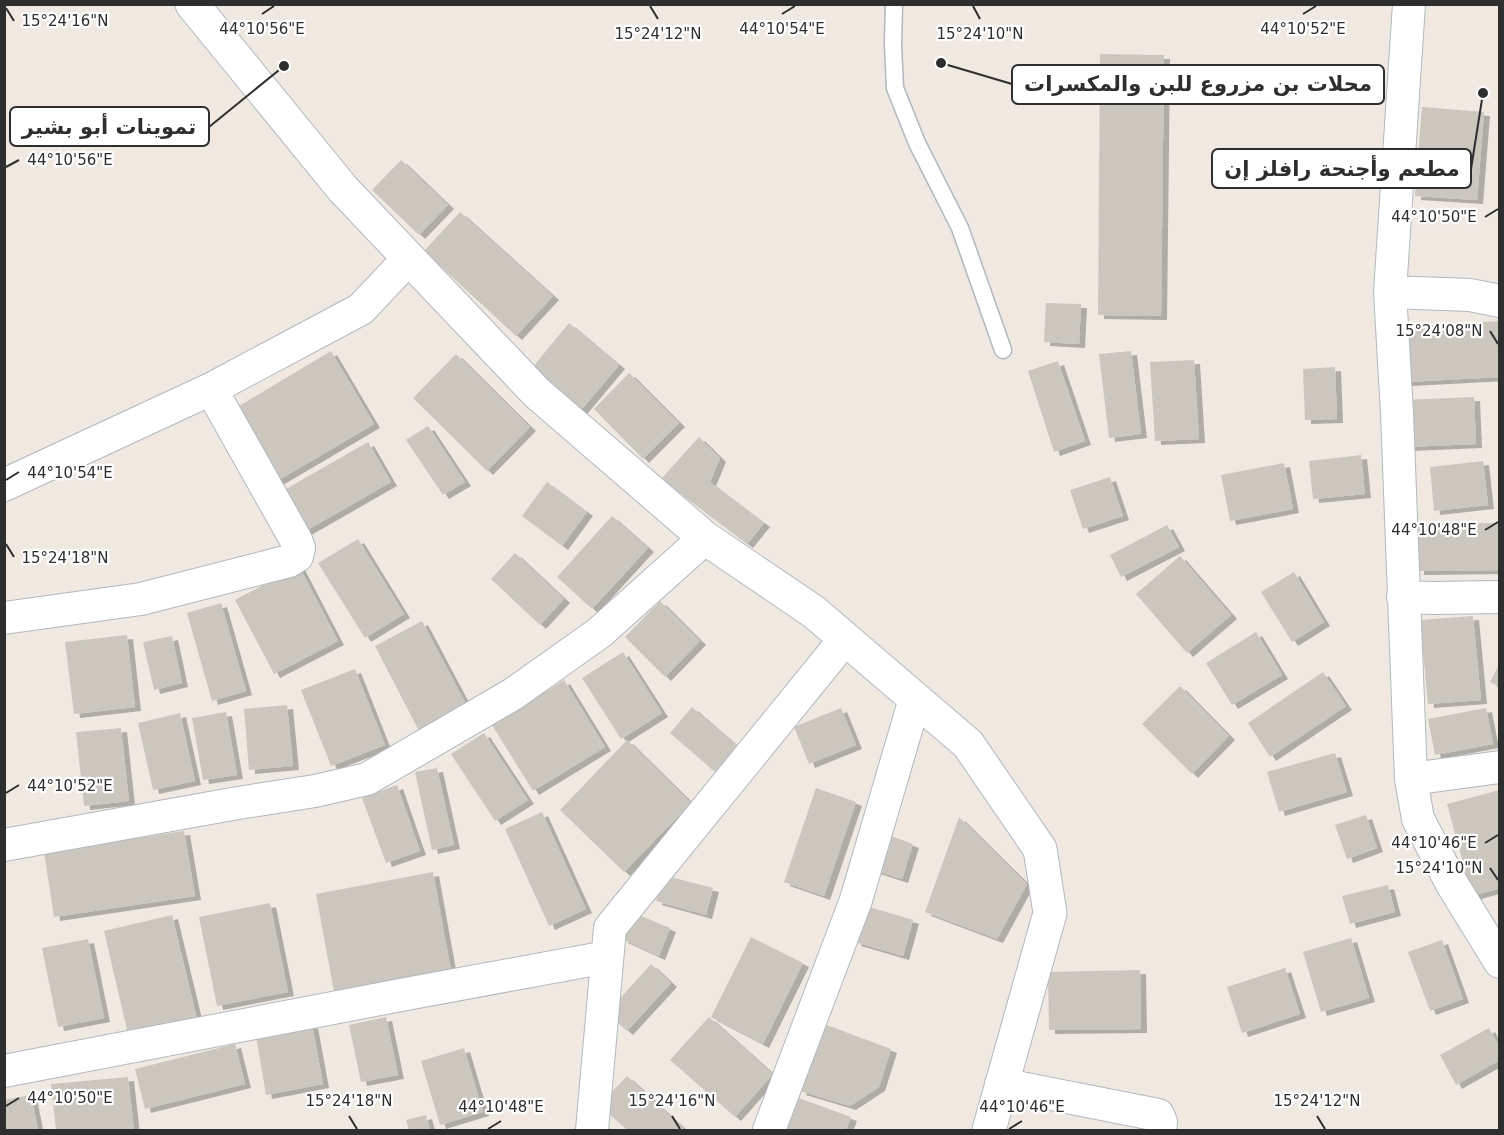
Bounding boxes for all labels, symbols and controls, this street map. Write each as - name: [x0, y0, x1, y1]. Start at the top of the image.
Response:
- text: 15°24'16"N: [21, 12, 109, 30]
- text: 44°10'56"E: [219, 20, 305, 38]
- text: 44°10'54"E: [739, 20, 825, 38]
- text: 44°10'52"E: [1260, 20, 1346, 38]
- text: 15°24'12"N: [614, 25, 702, 43]
- text: 15°24'10"N: [936, 25, 1024, 43]
- callout: محلات بن مزروع للبن والمكسرات: [1012, 65, 1384, 104]
- text: محلات بن مزروع للبن والمكسرات: [1024, 72, 1372, 96]
- callout: تموينات أبو بشير: [10, 107, 209, 146]
- text: تموينات أبو بشير: [21, 112, 196, 139]
- callout: مطعم وأجنحة رافلز إن: [1212, 149, 1471, 188]
- text: 44°10'56"E: [27, 151, 113, 169]
- text: مطعم وأجنحة رافلز إن: [1224, 154, 1460, 181]
- text: 44°10'50"E: [1391, 208, 1477, 226]
- text: 15°24'08"N: [1395, 322, 1483, 340]
- text: 44°10'54"E: [27, 464, 113, 482]
- text: 44°10'48"E: [1391, 521, 1477, 539]
- text: 15°24'18"N: [21, 549, 109, 567]
- text: 44°10'52"E: [27, 777, 113, 795]
- text: 44°10'46"E: [1391, 834, 1477, 852]
- text: 15°24'10"N: [1395, 859, 1483, 877]
- text: 44°10'50"E: [27, 1089, 113, 1107]
- text: 15°24'18"N: [305, 1092, 393, 1110]
- text: 15°24'16"N: [628, 1092, 716, 1110]
- text: 15°24'12"N: [1273, 1092, 1361, 1110]
- text: 44°10'48"E: [458, 1098, 544, 1116]
- text: 44°10'46"E: [979, 1098, 1065, 1116]

